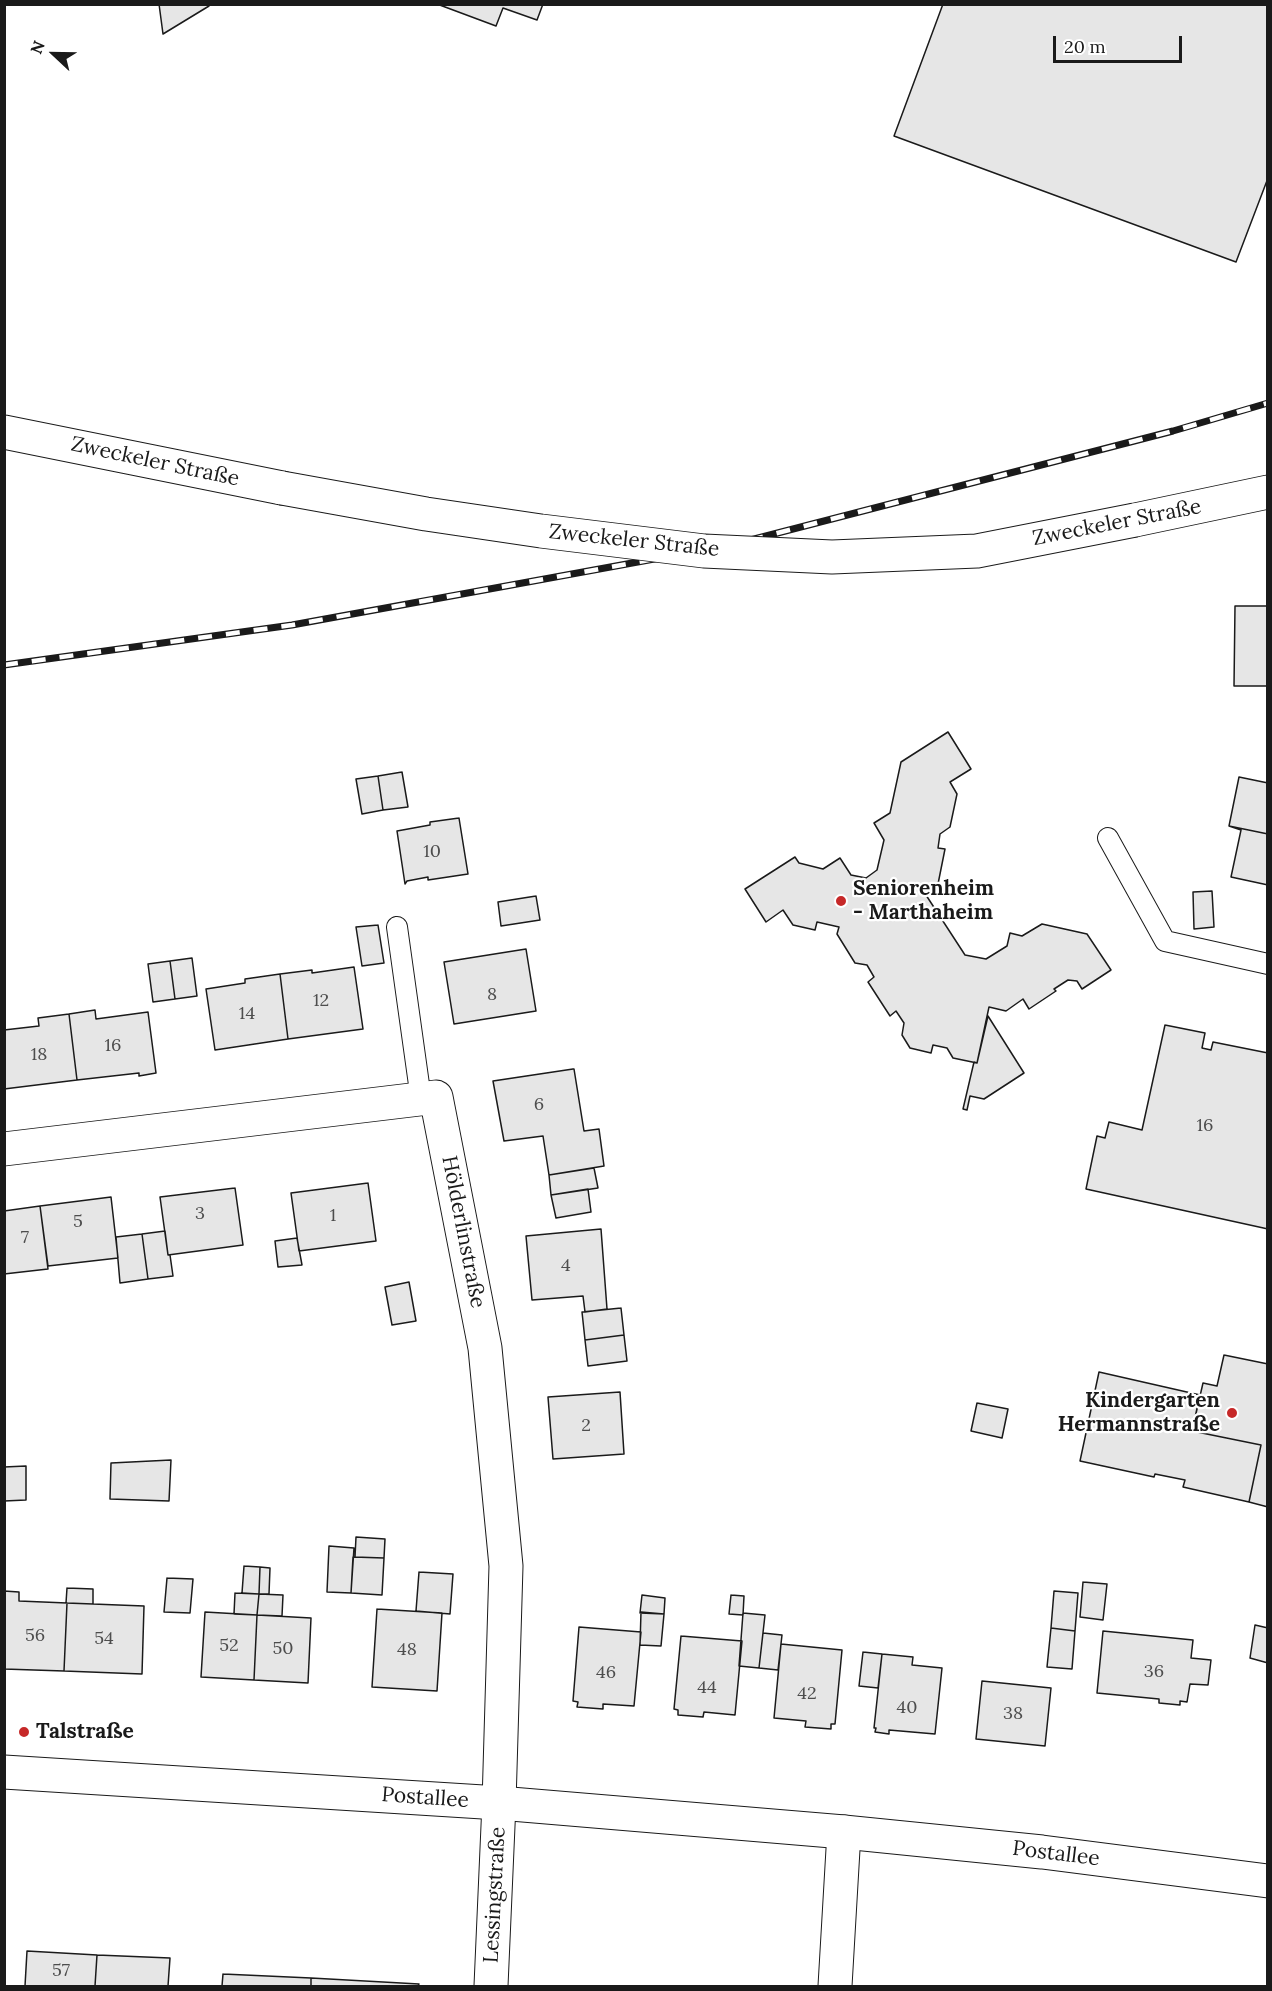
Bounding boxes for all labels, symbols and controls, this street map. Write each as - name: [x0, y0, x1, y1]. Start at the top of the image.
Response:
- north arrow: [24, 24, 84, 84]
- scale bar: [1056, 24, 1185, 62]
- text: 20 m: [1064, 35, 1106, 58]
- text: N: [26, 38, 49, 57]
- street label: Zweckeler Straße: [69, 432, 241, 492]
- street label: Zweckeler Straße: [1031, 494, 1203, 552]
- street label: Zweckeler Straße: [547, 520, 721, 562]
- house number: 10: [423, 841, 441, 863]
- place label: Seniorenheim - Marthaheim: [853, 876, 994, 926]
- marker: Seniorenheim - Marthaheim: [834, 894, 848, 908]
- house number: 8: [487, 984, 497, 1006]
- house number: 12: [313, 990, 329, 1012]
- house number: 14: [239, 1003, 255, 1025]
- house number: 16: [105, 1035, 121, 1057]
- house number: 18: [31, 1044, 47, 1066]
- house number: 6: [534, 1094, 544, 1116]
- house number: 16: [1197, 1115, 1213, 1137]
- street label: Hölderlinstraße: [436, 1154, 490, 1310]
- house number: 3: [195, 1203, 205, 1225]
- house number: 1: [330, 1205, 336, 1227]
- house number: 5: [73, 1211, 83, 1233]
- house number: 7: [21, 1227, 29, 1249]
- house number: 4: [561, 1255, 571, 1277]
- place label: Kindergarten Hermannstraße: [1058, 1388, 1220, 1438]
- marker: Kindergarten Hermannstraße: [1225, 1406, 1239, 1420]
- house number: 2: [581, 1415, 591, 1437]
- house number: 56: [25, 1625, 45, 1647]
- house number: 54: [94, 1628, 114, 1650]
- house number: 52: [219, 1635, 239, 1657]
- house number: 50: [273, 1638, 293, 1660]
- house number: 48: [397, 1639, 417, 1661]
- house number: 36: [1144, 1661, 1164, 1683]
- house number: 46: [596, 1662, 616, 1684]
- house number: 44: [697, 1677, 717, 1699]
- house number: 42: [797, 1683, 817, 1705]
- house number: 40: [897, 1697, 917, 1719]
- house number: 38: [1003, 1703, 1023, 1725]
- place label: Talstraße: [36, 1719, 134, 1745]
- marker: Talstraße: [17, 1725, 31, 1739]
- street label: Postallee: [380, 1782, 470, 1814]
- street label: Lessingstraße: [479, 1826, 511, 1964]
- street label: Postallee: [1011, 1836, 1101, 1872]
- house number: 57: [52, 1960, 70, 1982]

